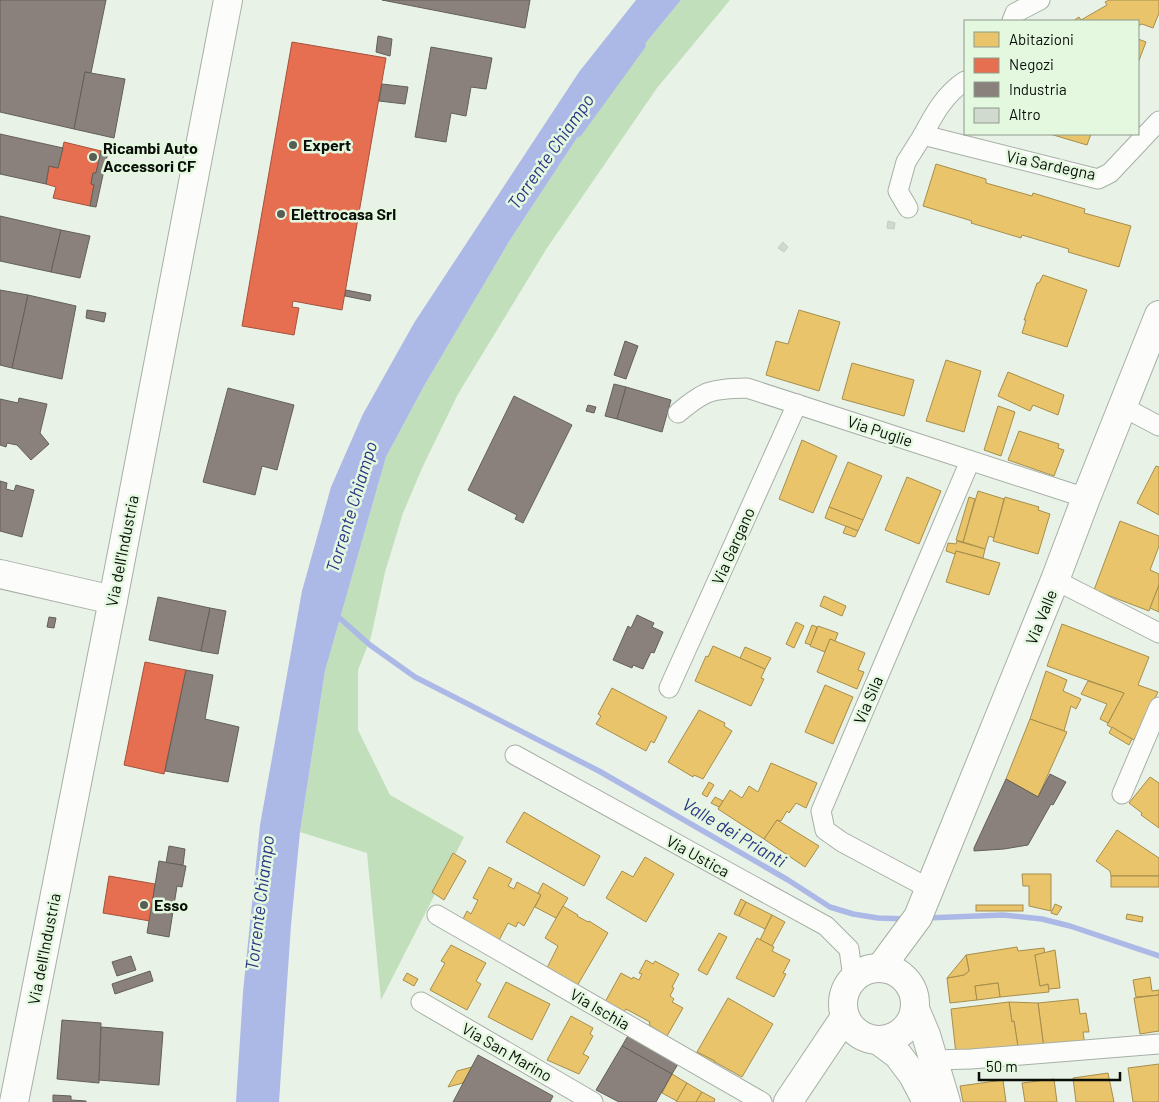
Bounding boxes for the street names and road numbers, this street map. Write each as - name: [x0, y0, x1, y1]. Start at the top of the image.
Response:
- street label: Via Sardegna: [1005, 146, 1097, 183]
- street label: Via Puglie: [845, 411, 915, 450]
- street label: Via dell'Industria: [101, 494, 142, 608]
- street label: Via Gargano: [707, 504, 758, 587]
- street label: Via Valle: [1021, 587, 1060, 647]
- street label: Via Sila: [849, 673, 886, 727]
- street label: Via Ustica: [663, 830, 733, 881]
- street label: Via dell'Industria: [23, 892, 64, 1006]
- street label: Via Ischia: [567, 984, 634, 1033]
- street label: Via San Marino: [459, 1018, 556, 1085]

